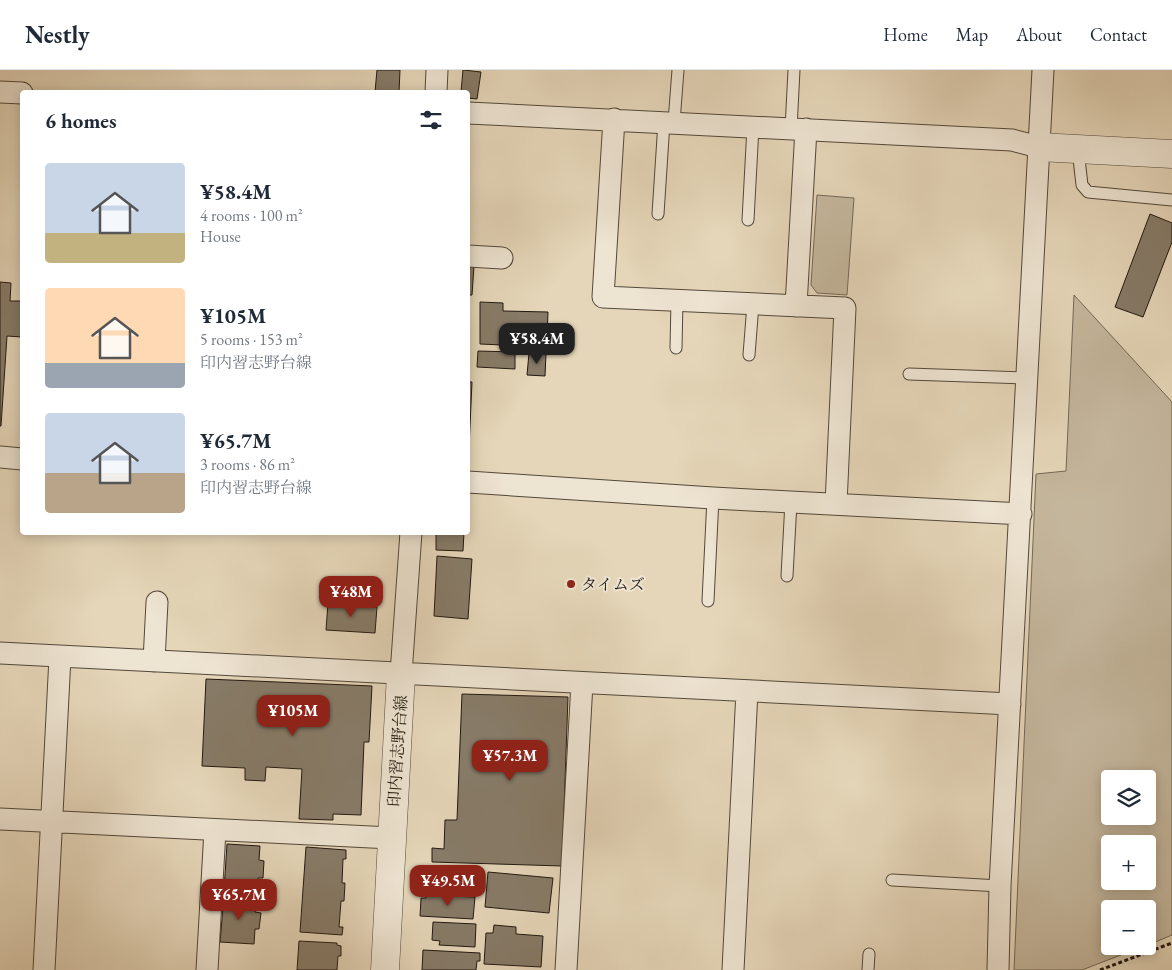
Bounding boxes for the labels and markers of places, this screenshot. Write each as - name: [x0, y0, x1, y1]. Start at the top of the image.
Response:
- pin: ¥58.4M: [496, 322, 578, 365]
- place label: タイムズ: [581, 574, 645, 595]
- pin: ¥48M: [321, 576, 381, 618]
- marker: タイムズ: [565, 578, 577, 590]
- pin: ¥105M: [258, 694, 328, 737]
- pin: ¥57.3M: [469, 740, 551, 782]
- pin: ¥49.5M: [407, 864, 489, 907]
- pin: ¥65.7M: [198, 878, 280, 921]

